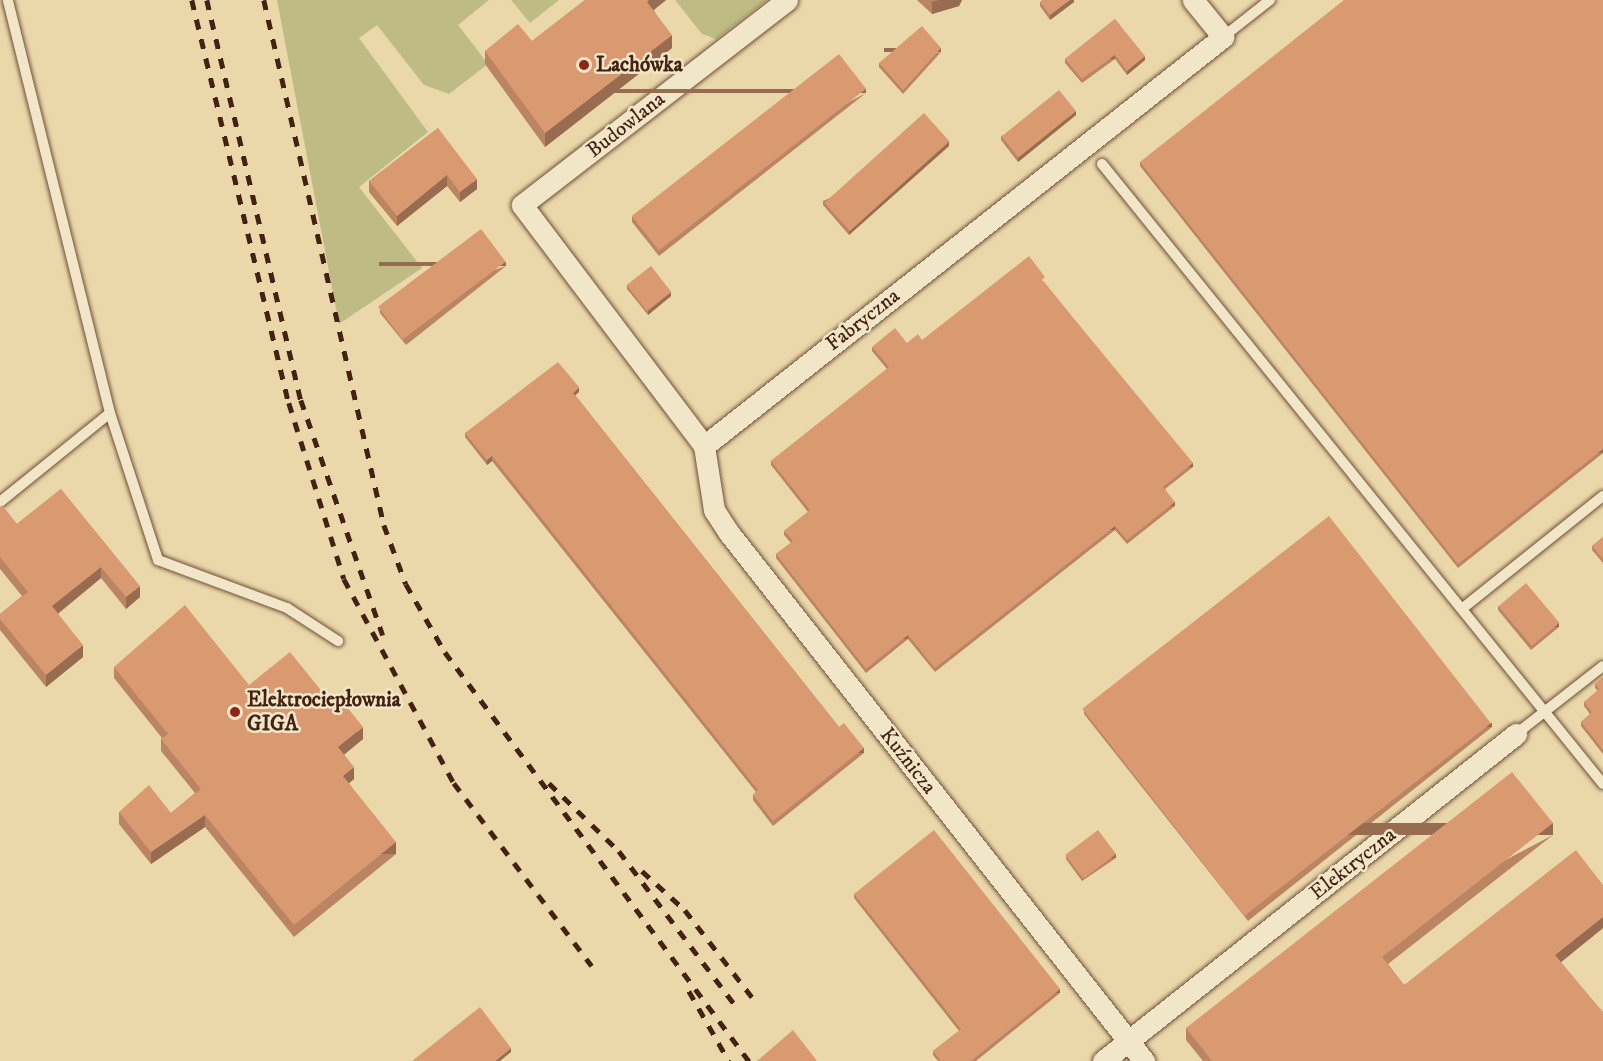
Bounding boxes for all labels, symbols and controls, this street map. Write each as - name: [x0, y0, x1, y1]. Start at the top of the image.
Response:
- place label: Lachówka: [596, 52, 683, 78]
- marker: Lachówka: [577, 58, 591, 72]
- street label: Budowlana: [582, 87, 670, 163]
- street label: Fabryczna: [821, 283, 905, 357]
- place label: Elektrociepłownia GIGA: [247, 687, 401, 737]
- marker: Elektrociepłownia GIGA: [228, 705, 242, 719]
- street label: Kuźnicza: [874, 723, 942, 799]
- street label: Elektryczna: [1305, 823, 1401, 905]

